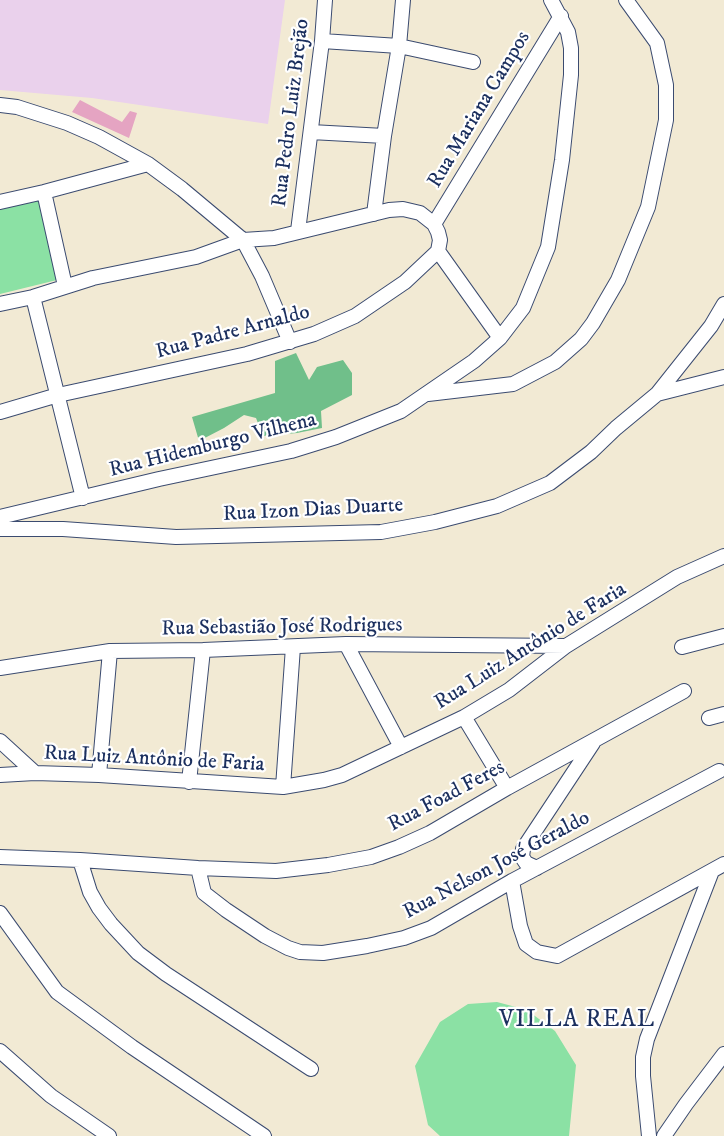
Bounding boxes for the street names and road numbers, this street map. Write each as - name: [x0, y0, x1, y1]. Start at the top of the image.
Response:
- street label: Rua Pedro Luiz Brejão: [268, 18, 316, 208]
- street label: Rua Mariana Campos: [423, 27, 537, 193]
- street label: Rua Padre Arnaldo: [153, 300, 313, 366]
- street label: Rua Hidemburgo Vilhena: [107, 408, 319, 484]
- street label: Rua Izon Dias Duarte: [222, 494, 404, 528]
- street label: Rua Luiz Antônio de Faria: [431, 578, 631, 716]
- street label: Rua Sebastião José Rodrigues: [161, 613, 403, 643]
- street label: Rua Luiz Antônio de Faria: [43, 742, 265, 778]
- street label: Rua Foad Feres: [384, 756, 510, 838]
- street label: Rua Nelson José Geraldo: [399, 806, 595, 926]

